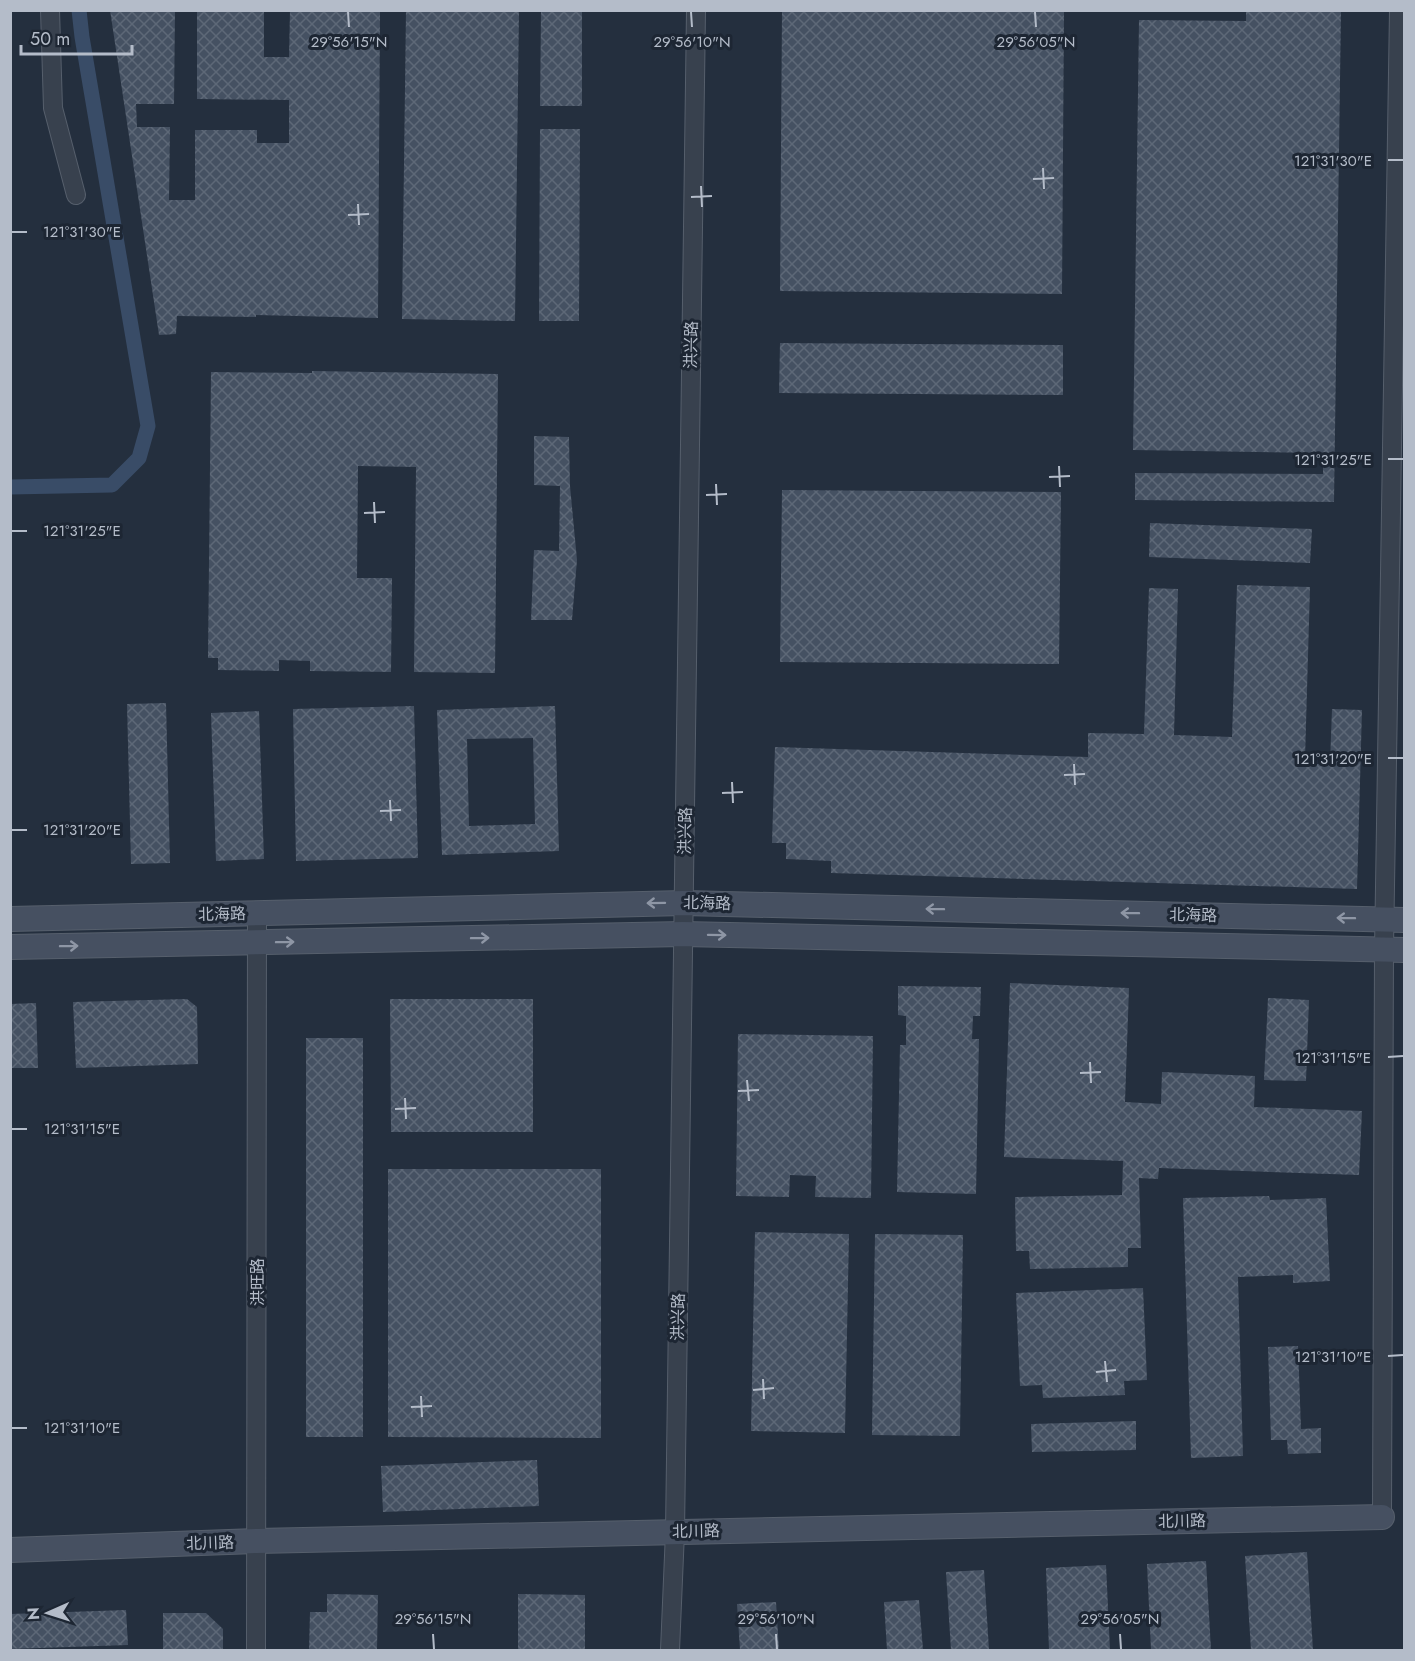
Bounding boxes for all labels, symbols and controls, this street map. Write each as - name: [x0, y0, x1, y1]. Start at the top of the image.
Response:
- scale bar: [21, 18, 132, 56]
- text: 50 m: [30, 26, 70, 52]
- text: 29°56'15"N: [311, 31, 387, 53]
- text: 29°56'10"N: [653, 31, 731, 53]
- text: 29°56'05"N: [997, 31, 1075, 53]
- text: 121°31'30"E: [1294, 150, 1372, 172]
- text: 121°31'30"E: [43, 221, 121, 243]
- street label: 洪兴路: [679, 321, 703, 369]
- text: 121°31'25"E: [1294, 449, 1372, 471]
- text: 121°31'25"E: [43, 520, 121, 542]
- text: 121°31'20"E: [1294, 748, 1372, 770]
- street label: 洪兴路: [673, 807, 697, 855]
- text: 121°31'20"E: [43, 819, 121, 841]
- street label: 北海路: [683, 891, 731, 915]
- one-way arrow: [647, 898, 667, 909]
- street label: 北海路: [198, 902, 246, 926]
- one-way arrow: [926, 903, 946, 914]
- street label: 北海路: [1169, 903, 1217, 927]
- one-way arrow: [1121, 907, 1141, 919]
- one-way arrow: [1337, 912, 1357, 924]
- one-way arrow: [706, 929, 726, 940]
- one-way arrow: [469, 932, 489, 944]
- one-way arrow: [274, 936, 294, 948]
- one-way arrow: [58, 940, 78, 952]
- text: 121°31'15"E: [1295, 1047, 1371, 1069]
- text: 121°31'15"E: [44, 1118, 120, 1140]
- street label: 洪旺路: [246, 1258, 269, 1306]
- street label: 洪兴路: [666, 1293, 690, 1341]
- text: 121°31'10"E: [1295, 1346, 1371, 1368]
- text: 121°31'10"E: [44, 1417, 120, 1439]
- street label: 北川路: [1158, 1509, 1206, 1533]
- street label: 北川路: [672, 1519, 720, 1543]
- street label: 北川路: [186, 1531, 234, 1555]
- north arrow: [18, 1583, 78, 1643]
- text: N: [22, 1607, 45, 1621]
- text: 29°56'15"N: [395, 1608, 471, 1630]
- text: 29°56'10"N: [737, 1608, 815, 1630]
- text: 29°56'05"N: [1081, 1608, 1159, 1630]

